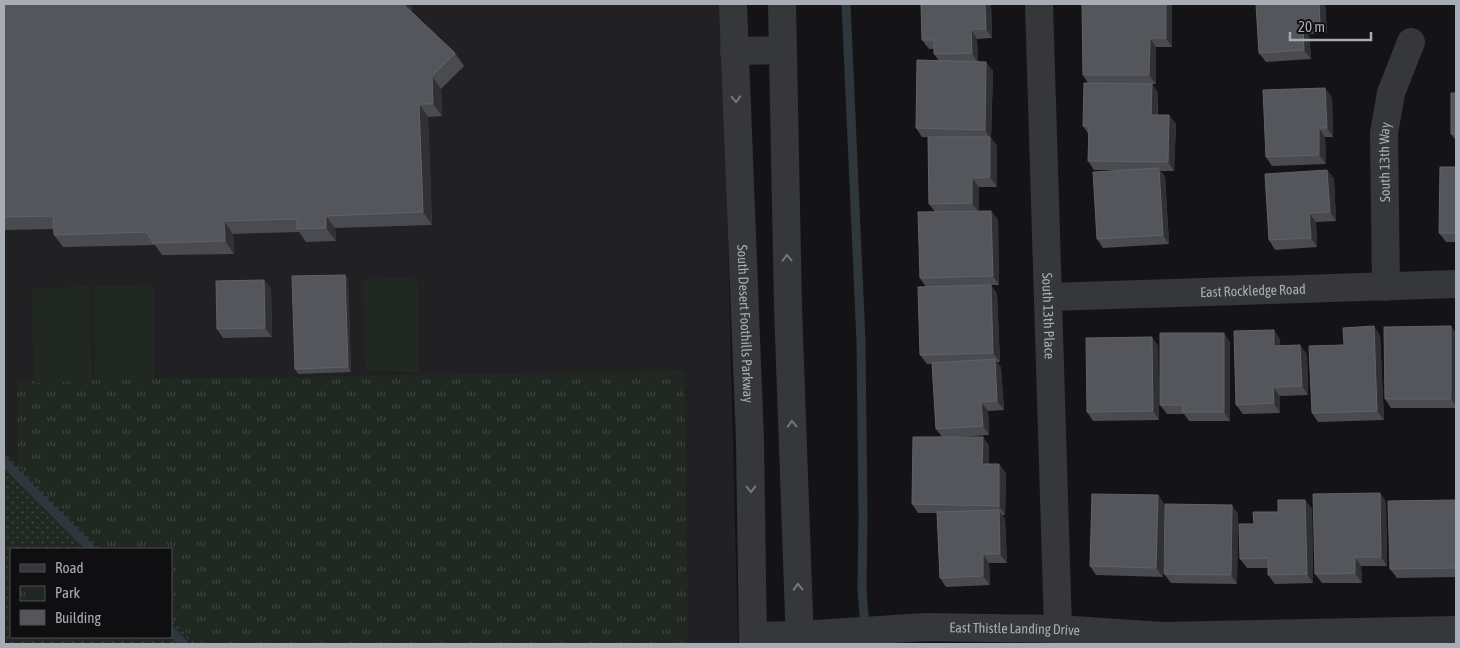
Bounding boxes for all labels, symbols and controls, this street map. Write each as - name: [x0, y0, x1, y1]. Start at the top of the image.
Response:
- scale bar: [1290, 10, 1371, 42]
- text: 20 m: [1298, 18, 1325, 35]
- one-way arrow: [731, 96, 742, 104]
- street label: South 13th Way: [1376, 121, 1394, 202]
- street label: South Desert Foothills Parkway: [734, 244, 757, 403]
- one-way arrow: [782, 254, 792, 262]
- street label: South 13th Place: [1039, 272, 1058, 359]
- street label: East Rockledge Road: [1200, 281, 1306, 300]
- one-way arrow: [787, 420, 798, 428]
- one-way arrow: [746, 486, 756, 494]
- legend: [10, 548, 172, 638]
- text: Road: [55, 559, 84, 576]
- one-way arrow: [793, 582, 804, 590]
- text: Park: [55, 584, 80, 601]
- text: Building: [55, 609, 101, 626]
- street label: East Thistle Landing Drive: [949, 619, 1081, 638]

